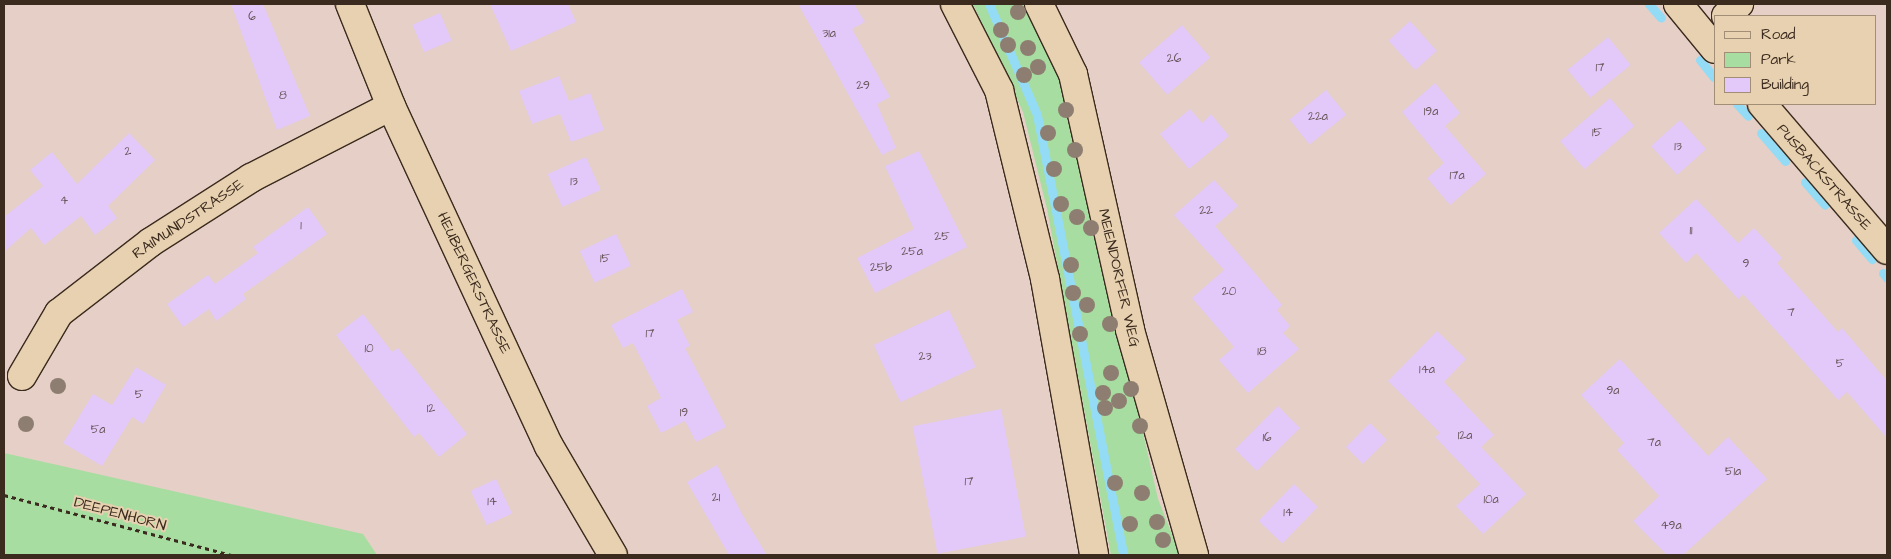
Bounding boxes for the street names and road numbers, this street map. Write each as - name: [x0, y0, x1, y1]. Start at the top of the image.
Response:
- street label: PUSBACKSTRASSE: [1773, 120, 1875, 234]
- street label: RAIMUNDSTRASSE: [129, 175, 247, 263]
- street label: MEIENDORFER WEG: [1094, 207, 1144, 349]
- street label: HEUBERGERSTRASSE: [433, 209, 515, 357]
- street label: DEEPENHORN: [72, 493, 168, 535]

